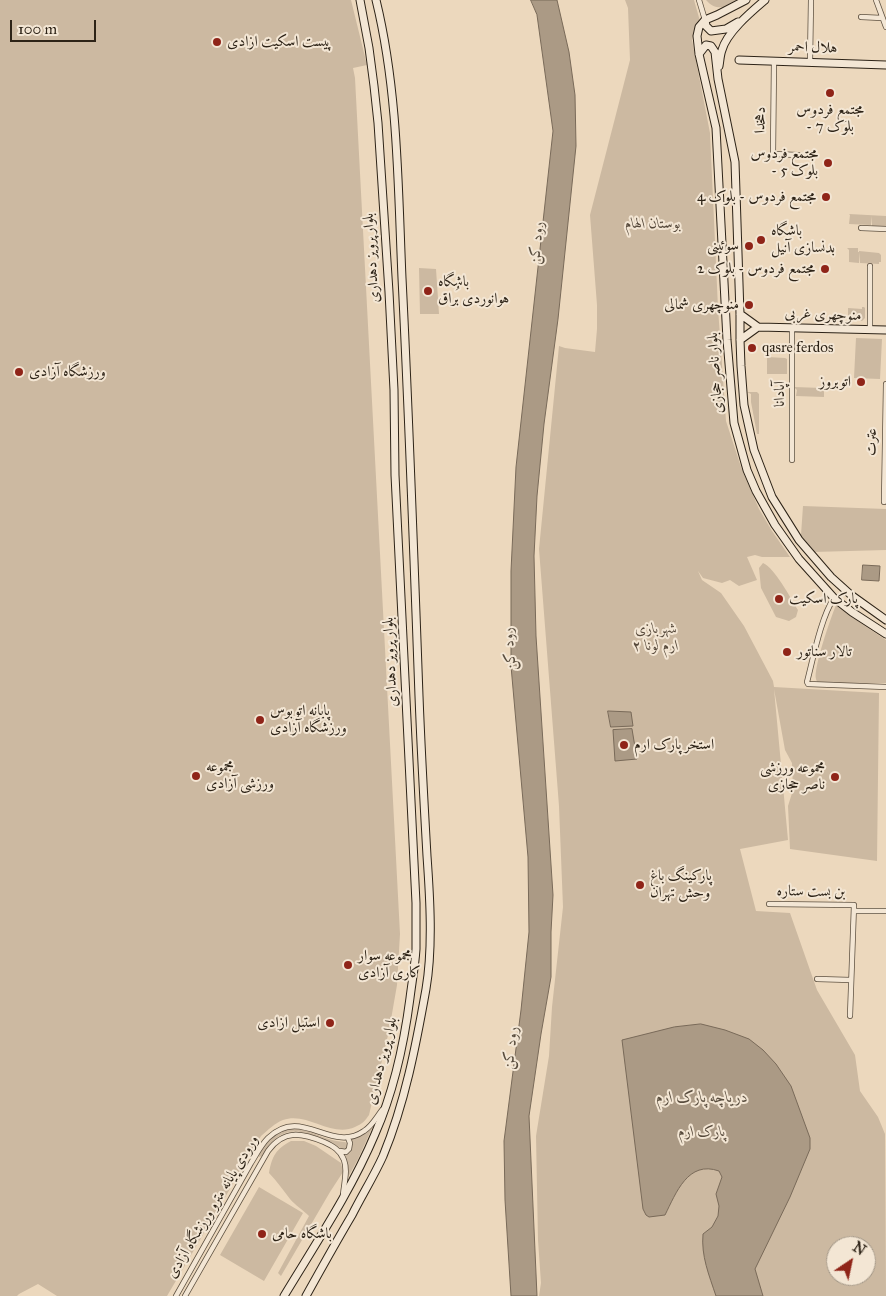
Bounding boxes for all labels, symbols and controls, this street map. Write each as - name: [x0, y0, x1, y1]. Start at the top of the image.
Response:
- scale bar: [12, 10, 99, 42]
- text: 100 m: [18, 20, 57, 38]
- place label: پیست اسکیت ازادی: [227, 33, 332, 51]
- marker: پیست اسکیت ازادی: [211, 36, 223, 48]
- street label: هلال احمر: [788, 38, 838, 58]
- marker: مجتمع فردوس - بلوک 7: [824, 87, 836, 99]
- place label: مجتمع فردوس - بلوک 7: [796, 101, 864, 136]
- street label: دهخدا: [752, 106, 770, 134]
- place label: مجتمع فردوس - بلوک 5: [750, 145, 818, 180]
- marker: مجتمع فردوس - بلوک 5: [822, 157, 834, 169]
- place label: مجتمع فردوس - بلوک 4: [697, 188, 816, 206]
- marker: مجتمع فردوس - بلوک 4: [820, 191, 832, 203]
- street label: بلوار پرویز دهداری: [360, 213, 384, 303]
- park label: بوستان الهام: [625, 215, 681, 233]
- water label: رود کن: [525, 220, 549, 266]
- place label: باشگاه بدنسازی آنیل: [771, 222, 835, 257]
- marker: باشگاه بدنسازی آنیل: [755, 234, 767, 246]
- place label: سوئینی: [707, 237, 739, 255]
- marker: سوئینی: [743, 240, 755, 252]
- place label: مجتمع فردوس - بلوک 2: [697, 260, 815, 278]
- marker: مجتمع فردوس - بلوک 2: [819, 263, 831, 275]
- place label: باشگاه هوانوردی بُراق: [438, 273, 509, 308]
- marker: باشگاه هوانوردی بُراق: [422, 285, 434, 297]
- place label: منوچهری شمالی: [664, 296, 739, 314]
- marker: منوچهری شمالی: [743, 299, 755, 311]
- street label: منوچهری غربی: [784, 305, 862, 325]
- street label: بلوار ناصر حجازی: [704, 332, 728, 414]
- place label: qasre ferdos: [762, 339, 833, 357]
- marker: qasre ferdos: [746, 342, 758, 354]
- place label: ورزشگاه آزادی: [29, 363, 106, 381]
- marker: ورزشگاه آزادی: [13, 366, 25, 378]
- place label: اتوبروز: [819, 373, 851, 391]
- marker: اتوبروز: [855, 376, 867, 388]
- street label: آپادانا: [771, 381, 789, 407]
- street label: عترت: [863, 428, 881, 456]
- place label: پارک اسکیت: [789, 590, 858, 608]
- marker: پارک اسکیت: [773, 593, 785, 605]
- street label: بلوار پرویز دهداری: [380, 617, 402, 707]
- park label: شهربازی ارم لونا ۲: [633, 620, 679, 655]
- water label: رود کن: [499, 626, 521, 672]
- place label: تالار سناتور: [797, 643, 852, 661]
- marker: تالار سناتور: [781, 646, 793, 658]
- place label: پایانه اتوبوس ورزشگاه آزادی: [270, 702, 347, 737]
- marker: پایانه اتوبوس ورزشگاه آزادی: [254, 714, 266, 726]
- place label: استخر پارک ارم: [634, 736, 714, 754]
- marker: استخر پارک ارم: [618, 739, 630, 751]
- place label: مجموعه ورزشی آزادی: [206, 758, 274, 793]
- place label: مجموعه ورزشی ناصر حجازی: [760, 759, 825, 794]
- marker: مجموعه ورزشی آزادی: [190, 770, 202, 782]
- marker: مجموعه ورزشی ناصر حجازی: [829, 771, 841, 783]
- place label: پارکینگ باغ وحش تهران: [650, 867, 712, 902]
- marker: پارکینگ باغ وحش تهران: [634, 879, 646, 891]
- street label: بن بست ستاره: [776, 882, 846, 902]
- place label: مجموعه سوار کاری آزادی: [358, 947, 421, 982]
- marker: مجموعه سوار کاری آزادی: [342, 959, 354, 971]
- place label: استبل ازادی: [257, 1014, 320, 1032]
- street label: بلوار پرویز دهداری: [362, 1015, 402, 1107]
- marker: استبل ازادی: [324, 1017, 336, 1029]
- water label: رود کن: [499, 1025, 523, 1071]
- water label: دریاچه پارک ارم: [656, 1088, 748, 1108]
- park label: پارک ارم: [678, 1123, 726, 1141]
- street label: ورودی پایانه مترو ورزشگاه آزادی: [163, 1132, 263, 1282]
- place label: باشگاه حامی: [272, 1225, 332, 1243]
- marker: باشگاه حامی: [256, 1228, 268, 1240]
- north arrow: [826, 1236, 876, 1286]
- text: N: [849, 1239, 869, 1259]

